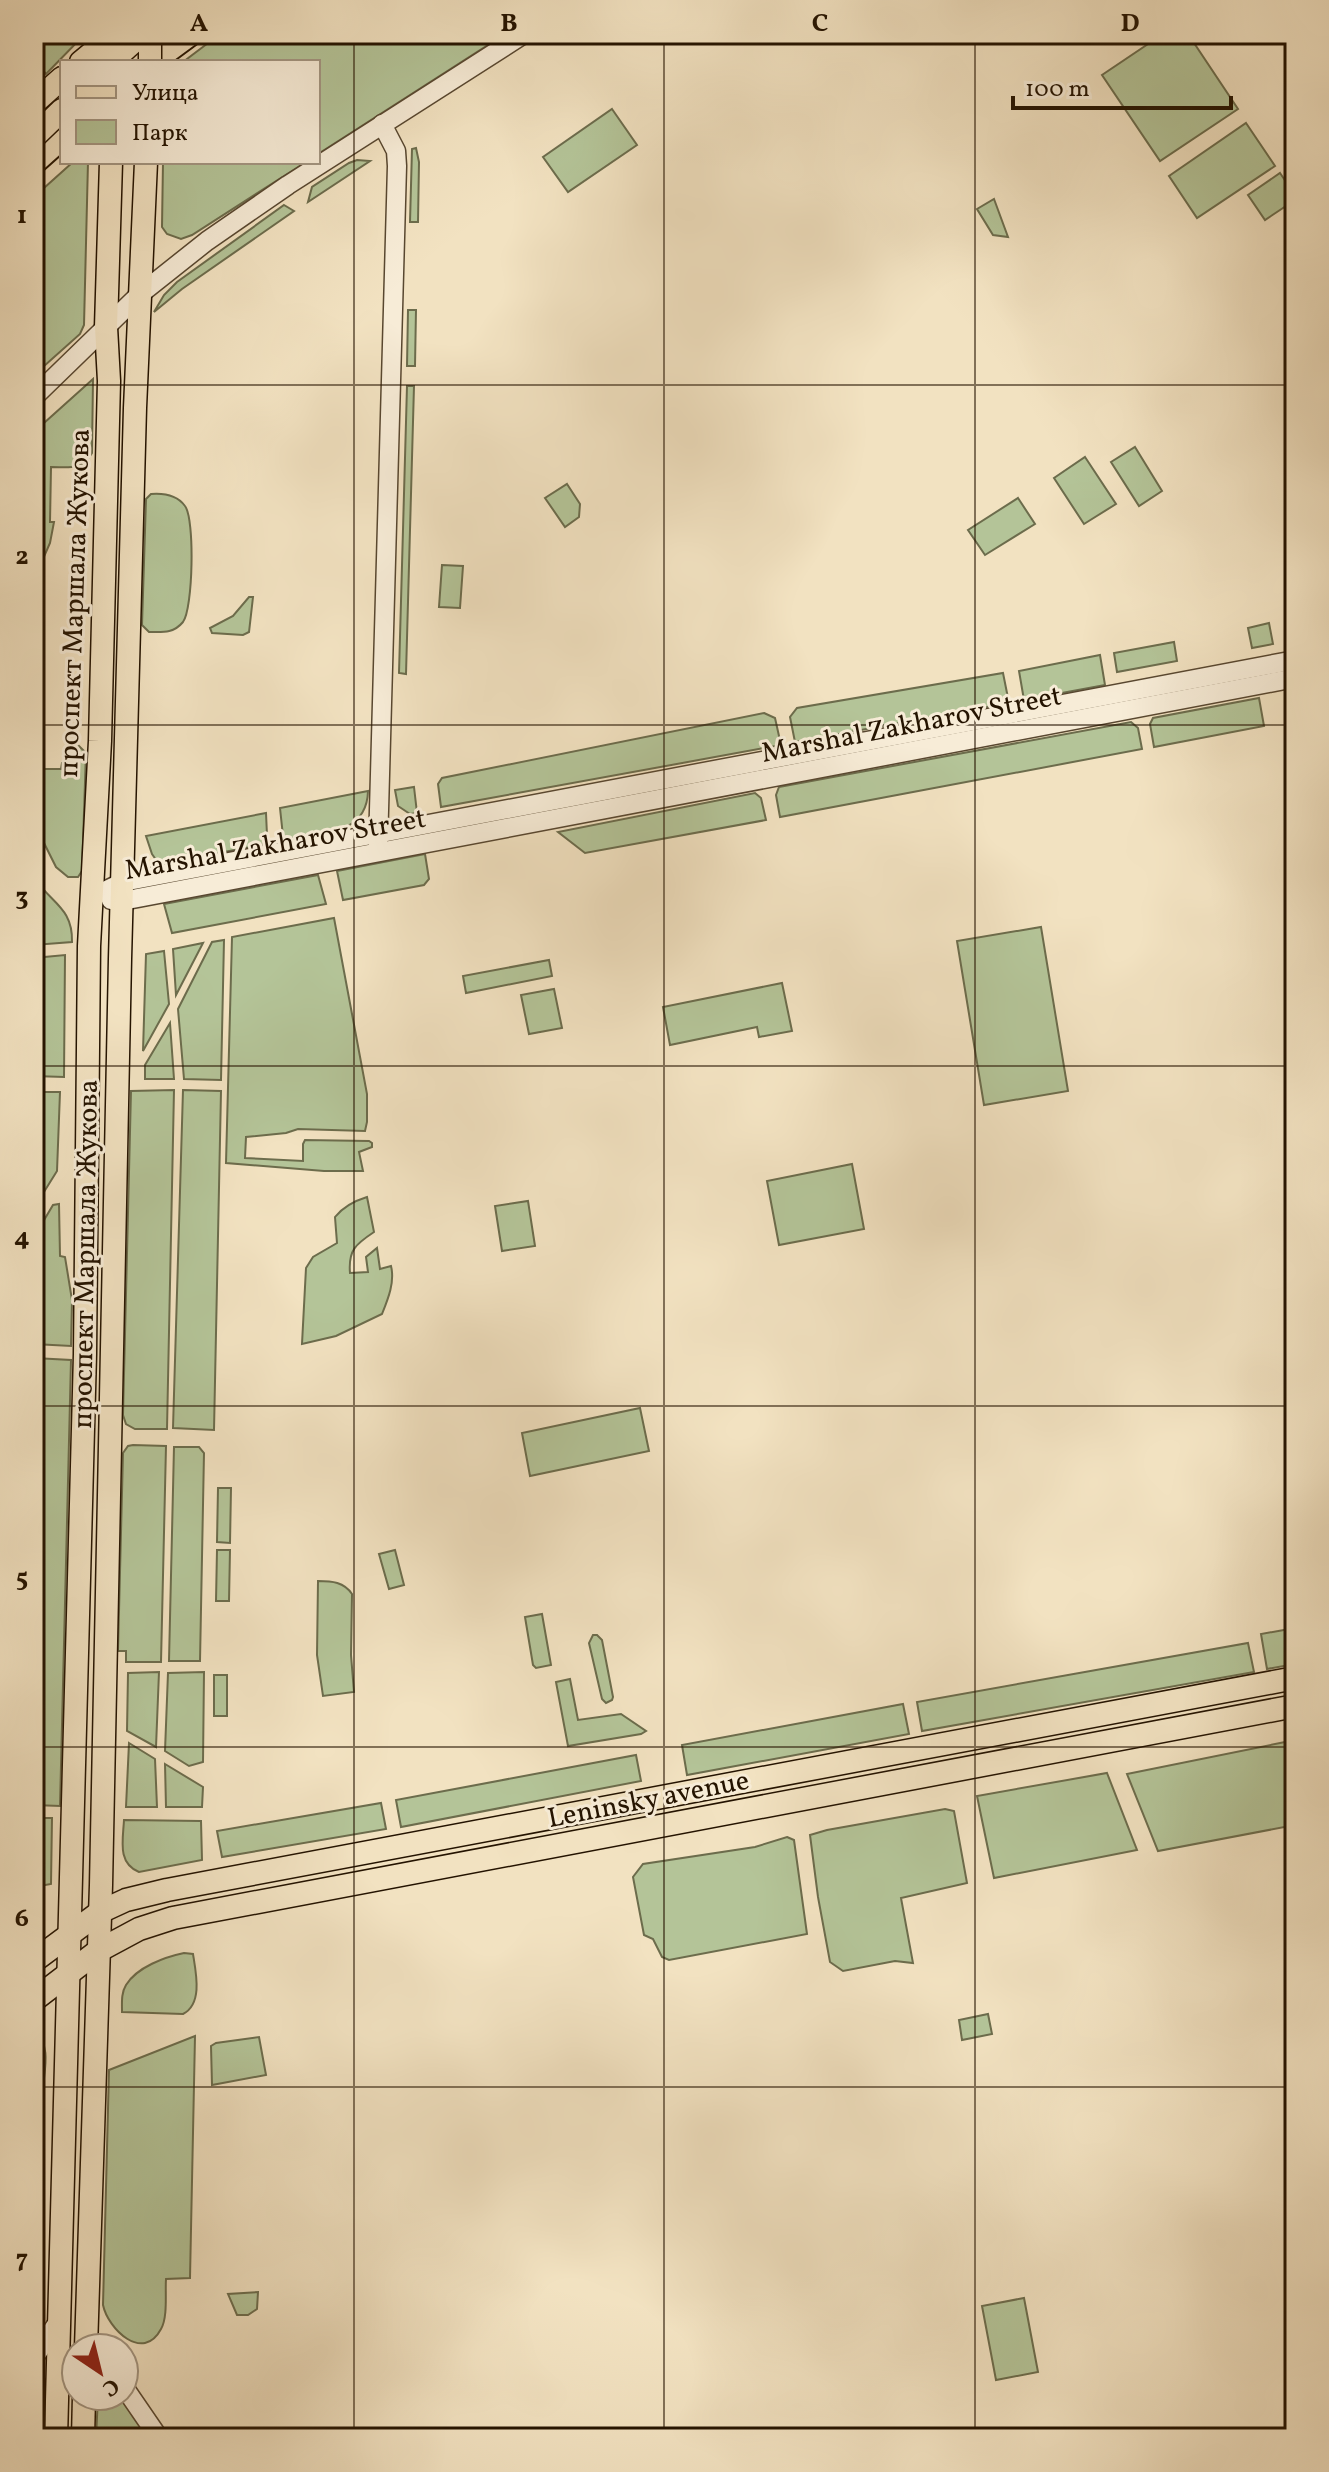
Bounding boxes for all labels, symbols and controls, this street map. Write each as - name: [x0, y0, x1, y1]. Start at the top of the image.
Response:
- text: A: [190, 6, 209, 42]
- text: B: [500, 6, 518, 42]
- text: C: [812, 6, 828, 42]
- text: D: [1120, 6, 1140, 42]
- legend: [60, 60, 320, 164]
- scale bar: [1013, 60, 1231, 110]
- text: 100 m: [1025, 73, 1090, 107]
- text: Улица: [132, 77, 199, 111]
- text: Парк: [132, 117, 188, 151]
- text: 1: [17, 198, 27, 234]
- street label: проспект Маршала Жукова: [50, 428, 101, 778]
- text: 2: [15, 539, 29, 575]
- street label: Marshal Zakharov Street: [758, 677, 1065, 774]
- street label: Marshal Zakharov Street: [122, 800, 429, 891]
- text: 3: [15, 880, 29, 916]
- street label: проспект Маршала Жукова: [64, 1079, 109, 1429]
- text: 4: [14, 1220, 30, 1256]
- text: 5: [16, 1561, 28, 1597]
- street label: Leninsky avenue: [544, 1762, 753, 1839]
- text: 6: [15, 1901, 29, 1937]
- text: 7: [16, 2242, 28, 2278]
- north arrow: [60, 2332, 140, 2412]
- text: С: [95, 2370, 125, 2403]

